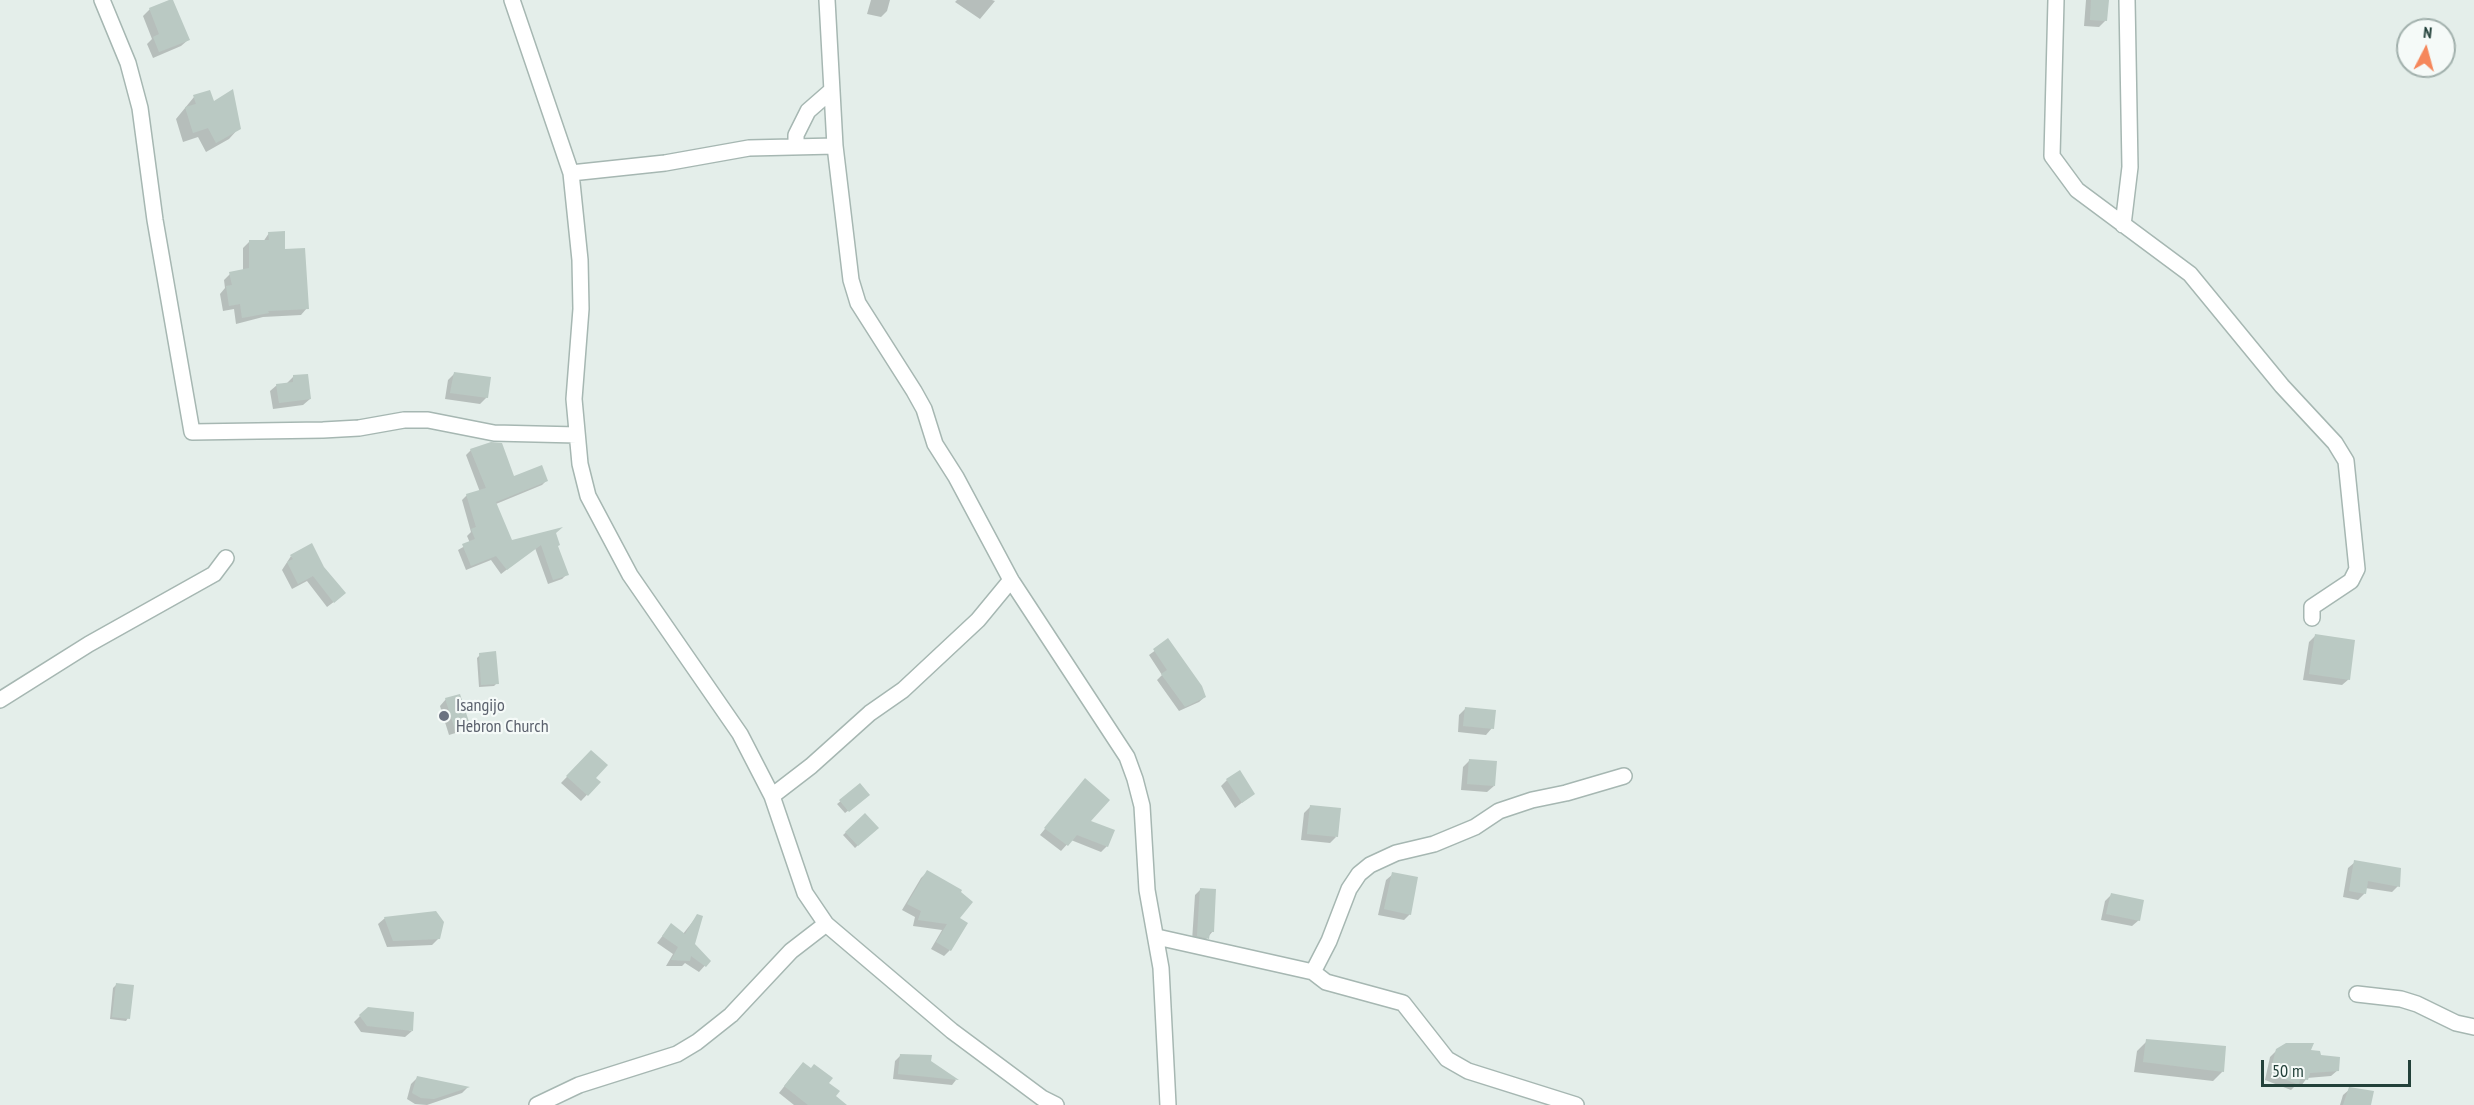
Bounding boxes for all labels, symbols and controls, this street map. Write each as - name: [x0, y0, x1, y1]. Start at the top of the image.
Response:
- north arrow: [2396, 18, 2456, 78]
- text: N: [2422, 22, 2433, 42]
- place label: Isangijo Hebron Church: [456, 695, 549, 738]
- marker: Isangijo Hebron Church: [437, 709, 451, 723]
- scale bar: [2264, 1048, 2414, 1086]
- text: 50 m: [2272, 1059, 2304, 1082]

